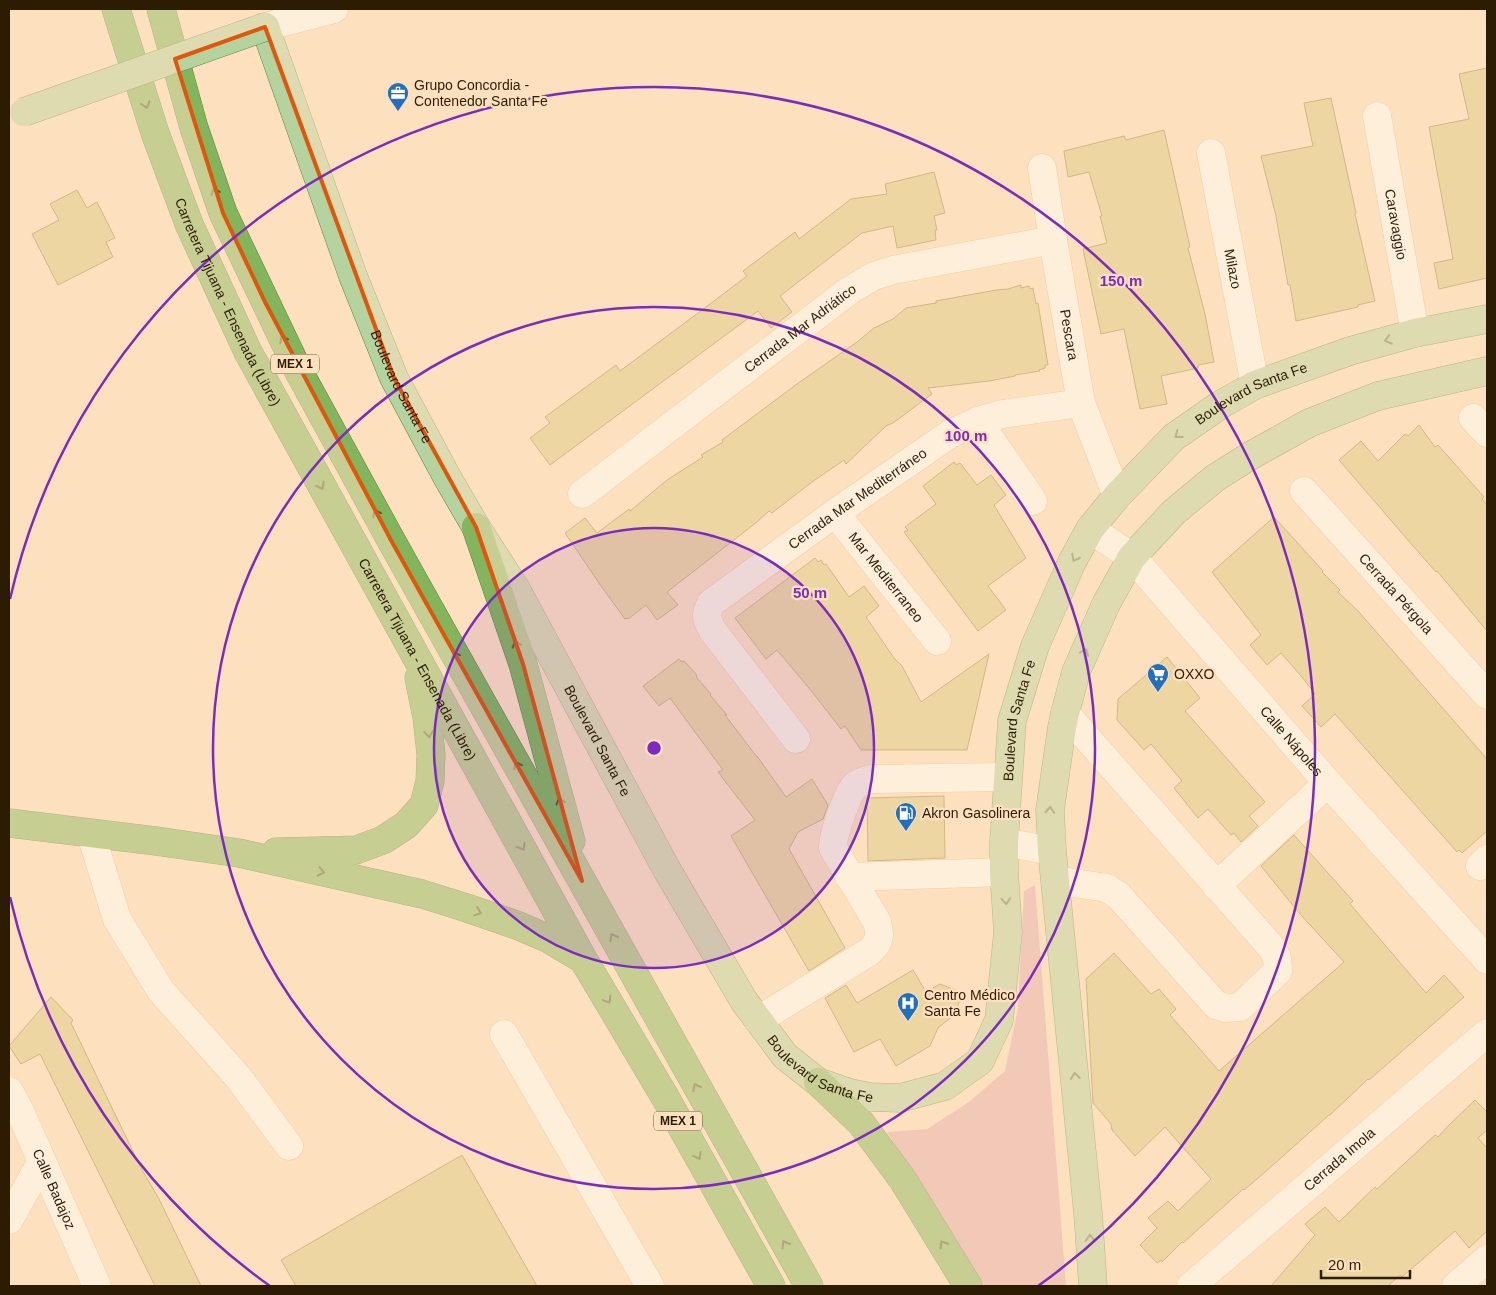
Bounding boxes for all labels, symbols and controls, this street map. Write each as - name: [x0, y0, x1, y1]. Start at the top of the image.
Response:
- place label: Grupo Concordia - Contenedor Santa Fe: [414, 77, 548, 109]
- office icon: Grupo Concordia - Contenedor Santa Fe: [386, 81, 410, 112]
- one-way arrow: [140, 101, 150, 109]
- one-way arrow: [211, 188, 221, 196]
- street label: Caravaggio: [1382, 188, 1410, 261]
- street label: Carretera Tijuana - Ensenada (Libre): [172, 196, 284, 408]
- street label: Milazo: [1221, 248, 1245, 291]
- text: 150 m: [1100, 272, 1142, 289]
- street label: Cerrada Mar Adriático: [741, 280, 859, 376]
- street label: Pescara: [1057, 308, 1082, 362]
- street label: Boulevard Santa Fe: [368, 328, 436, 446]
- one-way arrow: [1384, 334, 1393, 345]
- one-way arrow: [279, 335, 289, 344]
- road number: MEX 1: [271, 354, 319, 374]
- street label: Boulevard Santa Fe: [1192, 359, 1309, 428]
- text: 100 m: [945, 427, 987, 444]
- one-way arrow: [1175, 429, 1184, 437]
- street label: Cerrada Mar Mediterráneo: [785, 444, 930, 552]
- one-way arrow: [315, 481, 325, 490]
- one-way arrow: [372, 509, 382, 518]
- street label: Mar Mediterraneo: [845, 529, 927, 626]
- street label: Cerrada Pérgola: [1356, 550, 1437, 638]
- one-way arrow: [1071, 553, 1081, 562]
- street label: Carretera Tijuana - Ensenada (Libre): [355, 555, 480, 763]
- text: 50 m: [793, 584, 827, 601]
- one-way arrow: [512, 641, 522, 649]
- one-way arrow: [1079, 648, 1090, 657]
- one-way arrow: [452, 651, 462, 660]
- street label: Boulevard Santa Fe: [1000, 658, 1038, 782]
- supermarket icon: OXXO: [1146, 662, 1170, 693]
- place label: OXXO: [1174, 666, 1215, 682]
- street label: Boulevard Santa Fe: [561, 682, 634, 799]
- street label: Calle Nápoles: [1257, 703, 1326, 779]
- one-way arrow: [423, 730, 434, 738]
- centre of rings: [645, 739, 663, 757]
- one-way arrow: [513, 761, 523, 770]
- one-way arrow: [556, 797, 566, 805]
- fuel station icon: Akron Gasolinera: [894, 801, 918, 832]
- place label: Akron Gasolinera: [922, 805, 1030, 821]
- one-way arrow: [1045, 805, 1056, 813]
- one-way arrow: [515, 842, 525, 851]
- one-way arrow: [316, 866, 325, 877]
- one-way arrow: [1001, 897, 1012, 905]
- one-way arrow: [473, 906, 482, 916]
- one-way arrow: [610, 933, 620, 942]
- place label: Centro Médico Santa Fe: [924, 987, 1015, 1019]
- hospital icon: Centro Médico Santa Fe: [896, 991, 920, 1022]
- one-way arrow: [601, 995, 611, 1004]
- street label: Boulevard Santa Fe: [764, 1032, 875, 1106]
- one-way arrow: [1069, 1072, 1080, 1080]
- one-way arrow: [693, 1083, 703, 1092]
- road number: MEX 1: [654, 1112, 702, 1130]
- street label: Cerrada Imola: [1300, 1124, 1378, 1194]
- street label: Calle Badajoz: [29, 1146, 79, 1232]
- one-way arrow: [692, 1151, 702, 1160]
- one-way arrow: [1084, 1233, 1095, 1241]
- one-way arrow: [781, 1240, 791, 1249]
- one-way arrow: [940, 1241, 950, 1250]
- scale bar: [1321, 1248, 1410, 1280]
- text: 20 m: [1328, 1256, 1361, 1273]

